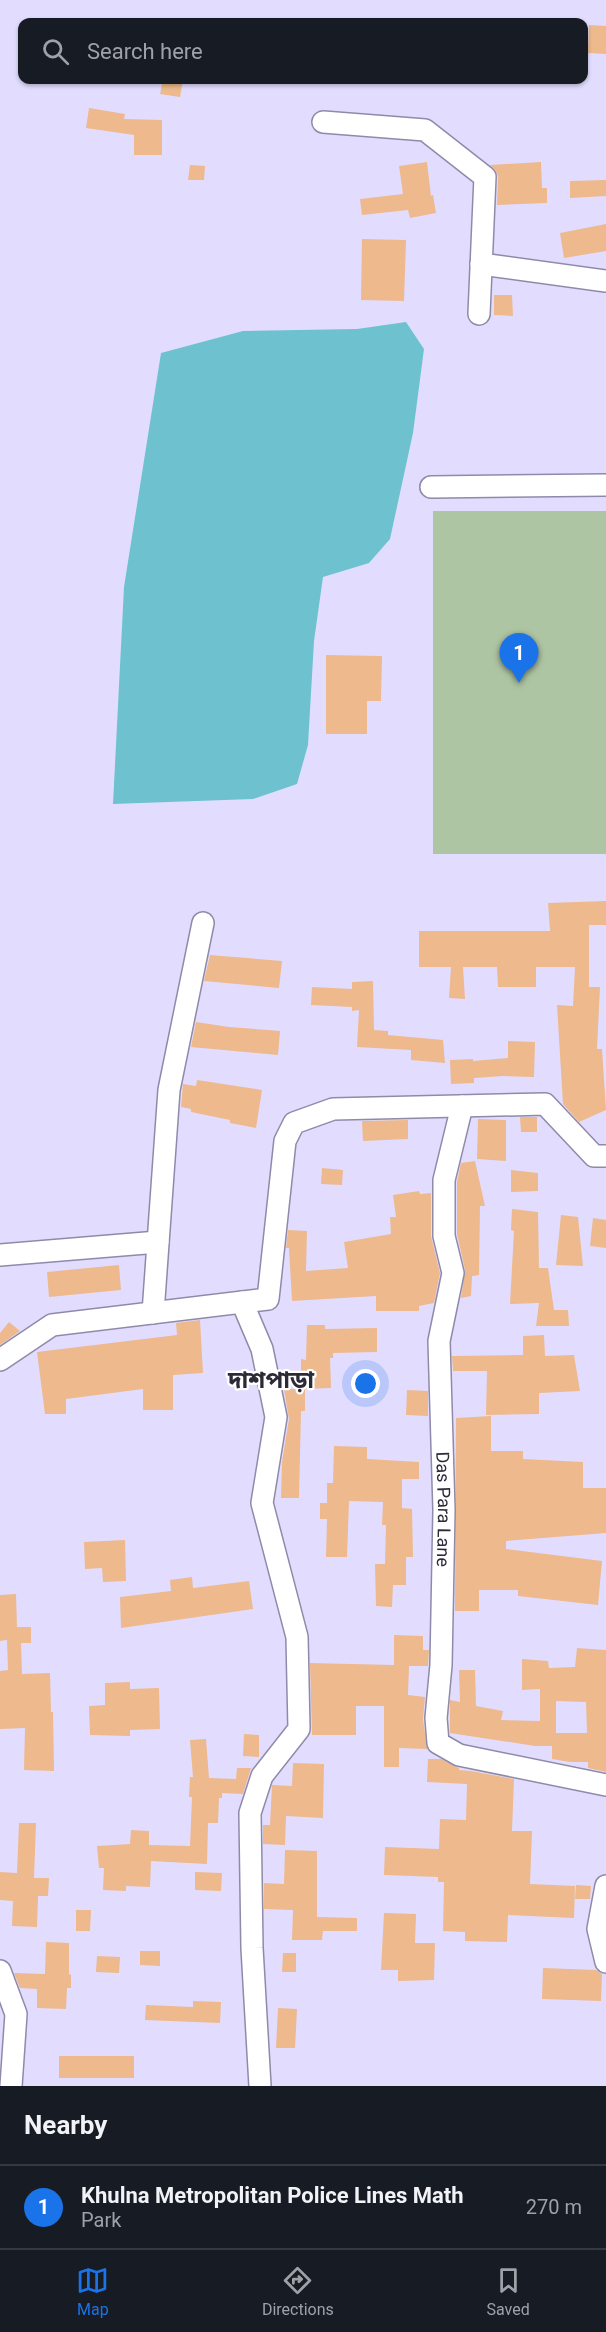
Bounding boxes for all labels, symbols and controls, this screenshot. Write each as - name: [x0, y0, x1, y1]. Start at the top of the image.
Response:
- search box: [18, 18, 588, 84]
- icon: search: [39, 35, 72, 68]
- text: Search here: [87, 39, 203, 64]
- pin: 1: [500, 634, 538, 683]
- district label: দাশপাড়া: [227, 1366, 315, 1394]
- your location: [351, 1369, 380, 1398]
- street label: Das Para Lane: [432, 1451, 455, 1567]
- text: Nearby: [24, 2110, 107, 2140]
- text: Khulna Metropolitan Police Lines Math: [81, 2183, 464, 2208]
- text: 1: [38, 2195, 49, 2219]
- text: 270 m: [526, 2195, 582, 2219]
- text: Park: [81, 2208, 121, 2232]
- tab: Map: [76, 2264, 109, 2319]
- tab: Directions: [262, 2264, 334, 2319]
- tab: Saved: [486, 2264, 530, 2319]

